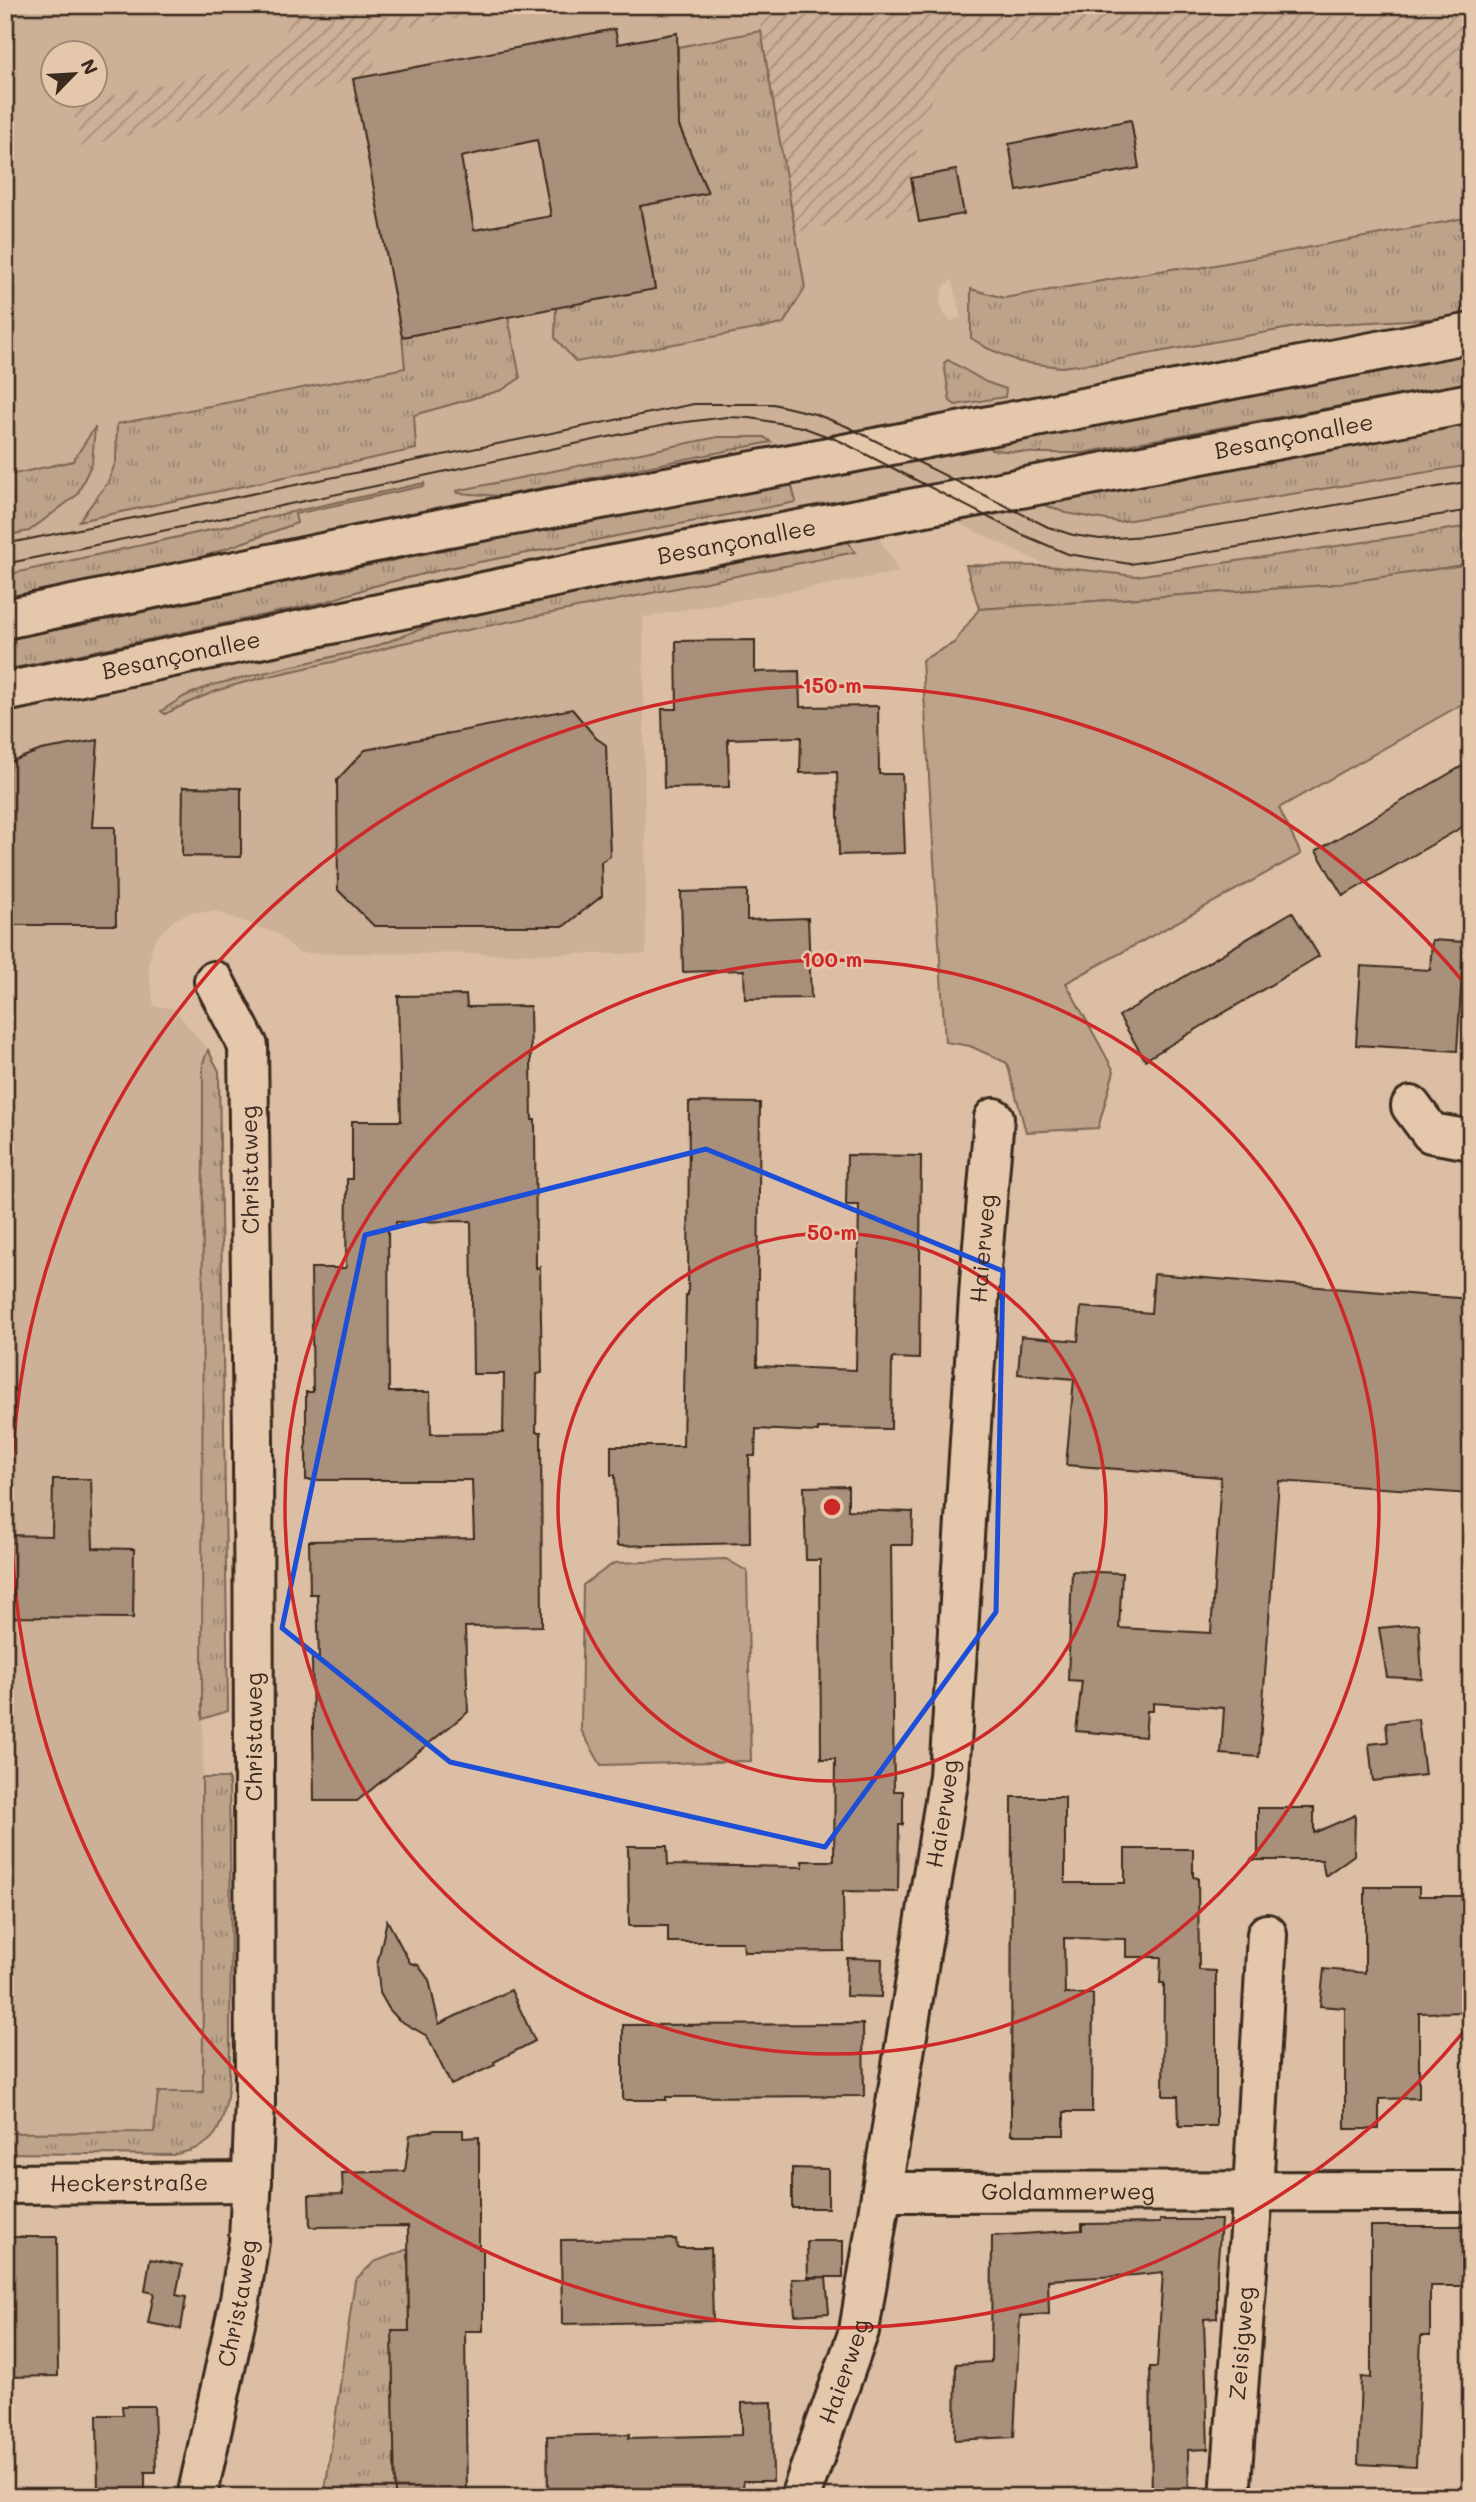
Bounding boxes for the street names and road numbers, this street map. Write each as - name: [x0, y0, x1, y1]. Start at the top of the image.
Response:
- street label: Besançonallee: [1212, 406, 1376, 465]
- street label: Besançonallee: [655, 511, 818, 570]
- street label: Besançonallee: [99, 623, 263, 685]
- street label: Christaweg: [233, 1105, 265, 1235]
- street label: Haierweg: [963, 1193, 1001, 1304]
- street label: Christaweg: [238, 1672, 268, 1802]
- street label: Haierweg: [918, 1759, 964, 1870]
- street label: Heckerstraße: [50, 2166, 208, 2198]
- street label: Goldammerweg: [981, 2176, 1155, 2206]
- street label: Christaweg: [210, 2237, 263, 2370]
- street label: Zeisigweg: [1221, 2285, 1260, 2401]
- street label: Haierweg: [811, 2317, 875, 2428]

